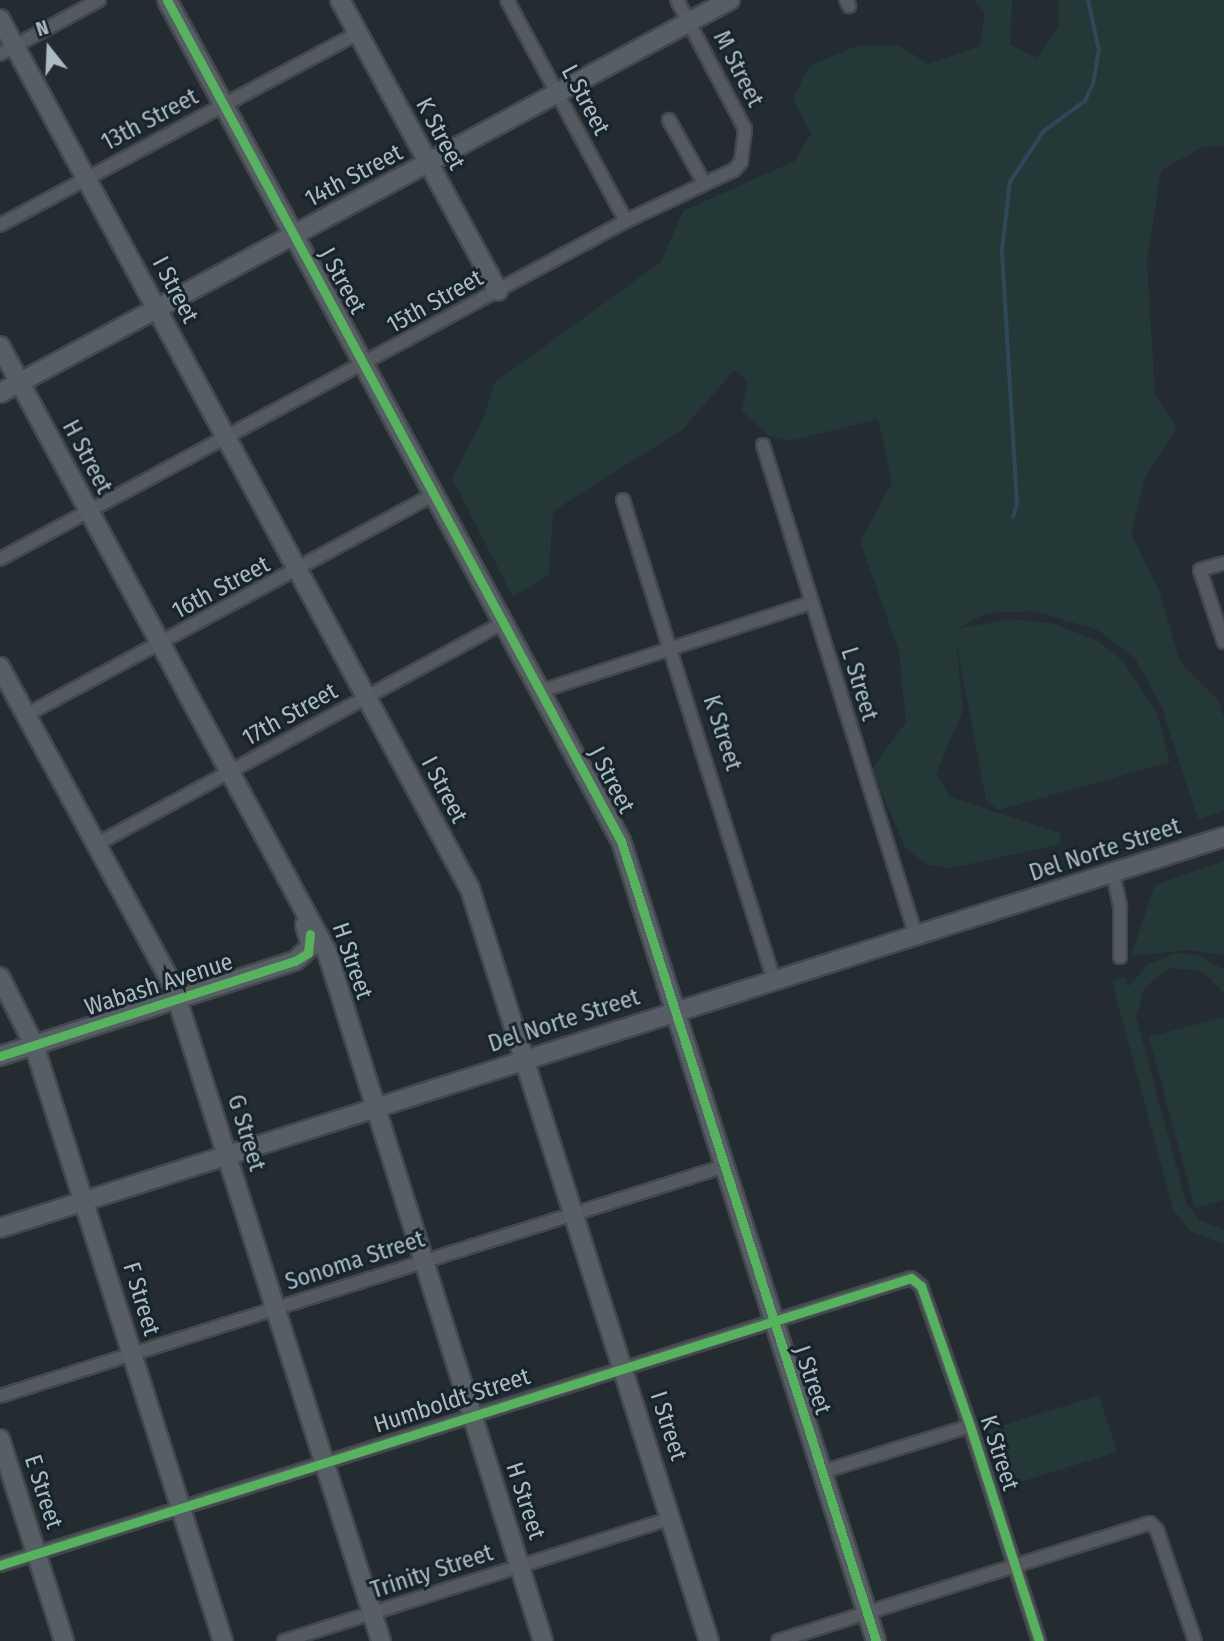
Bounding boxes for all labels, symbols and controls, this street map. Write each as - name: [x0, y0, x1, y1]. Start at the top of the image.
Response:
- north arrow: [14, 14, 84, 84]
- text: N: [33, 16, 51, 41]
- street label: M Street: [707, 26, 769, 112]
- street label: L Street: [555, 60, 615, 140]
- street label: 13th Street: [97, 83, 203, 157]
- street label: K Street: [409, 93, 471, 175]
- street label: 14th Street: [300, 138, 408, 214]
- street label: J Street: [312, 243, 372, 319]
- street label: I Street: [146, 252, 204, 328]
- street label: 15th Street: [382, 264, 488, 340]
- street label: H Street: [56, 415, 118, 499]
- street label: 16th Street: [167, 550, 275, 626]
- street label: L Street: [834, 644, 884, 724]
- street label: 17th Street: [237, 677, 343, 753]
- street label: K Street: [696, 692, 748, 774]
- street label: J Street: [582, 742, 640, 818]
- street label: I Street: [415, 752, 473, 828]
- street label: Del Norte Street: [1026, 812, 1184, 888]
- street label: H Street: [325, 919, 379, 1003]
- street label: Wabash Avenue: [81, 948, 237, 1022]
- street label: Del Norte Street: [485, 983, 643, 1059]
- street label: G Street: [221, 1091, 271, 1175]
- street label: Sonoma Street: [282, 1225, 428, 1297]
- street label: F Street: [116, 1259, 166, 1339]
- street label: J Street: [787, 1342, 837, 1418]
- street label: Humboldt Street: [370, 1362, 534, 1440]
- street label: I Street: [643, 1388, 693, 1464]
- street label: K Street: [973, 1412, 1025, 1494]
- street label: E Street: [18, 1451, 68, 1533]
- street label: H Street: [499, 1459, 551, 1543]
- street label: Trinity Street: [367, 1539, 497, 1605]

